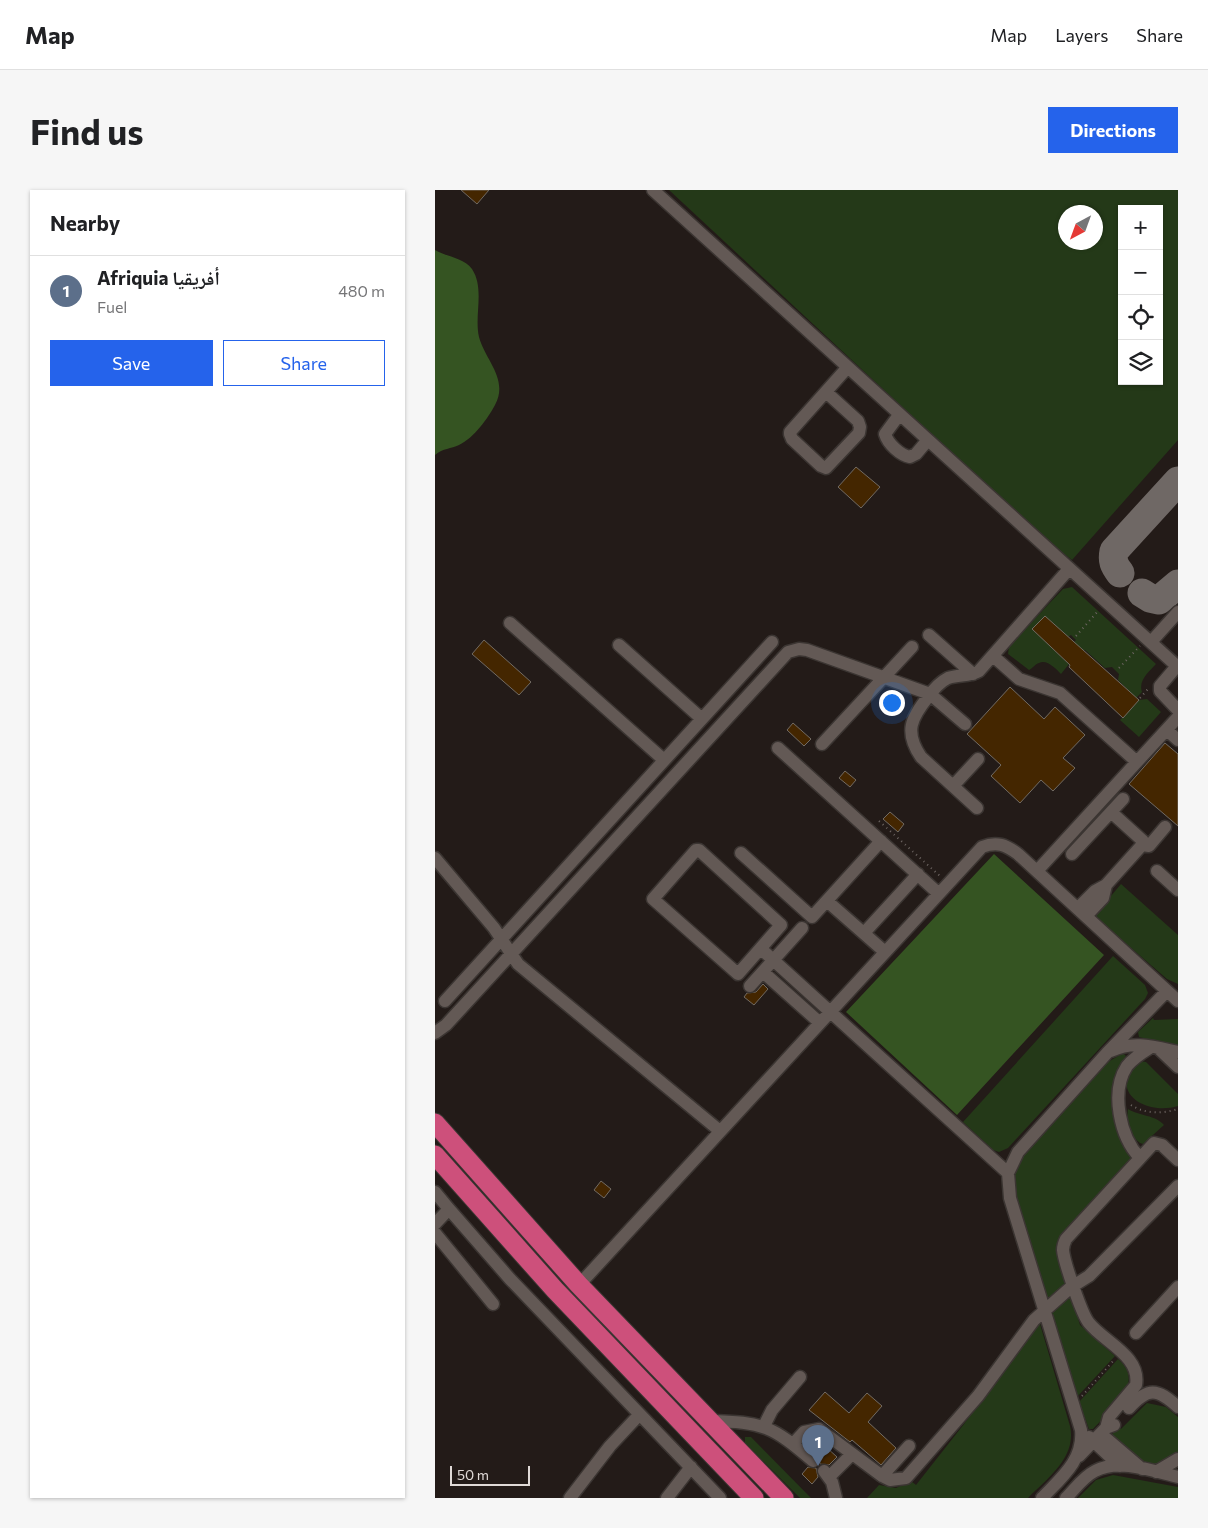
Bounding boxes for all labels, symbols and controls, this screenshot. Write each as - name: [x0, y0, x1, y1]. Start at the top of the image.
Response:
- text: Map: [25, 20, 75, 49]
- text: Map: [990, 24, 1027, 46]
- text: Layers: [1055, 24, 1108, 46]
- text: Share: [1136, 24, 1183, 46]
- button: Directions: [1048, 107, 1178, 153]
- text: Find us: [30, 109, 144, 152]
- north arrow: [1058, 205, 1103, 250]
- map controls: [1118, 205, 1163, 385]
- button: +: [1118, 205, 1163, 250]
- text: Nearby: [50, 210, 120, 235]
- button: −: [1118, 250, 1163, 295]
- text: Afriquia أفريقيا: [97, 266, 220, 289]
- text: 1: [62, 281, 70, 300]
- text: 480 m: [338, 281, 385, 300]
- button: locate: [1118, 295, 1163, 340]
- text: Fuel: [97, 297, 127, 316]
- button: Save: [50, 340, 213, 386]
- button: Share: [223, 340, 385, 386]
- button: layers: [1118, 340, 1163, 385]
- your location: [879, 690, 905, 716]
- pin: 1: [802, 1425, 834, 1466]
- scale bar: [450, 1463, 530, 1486]
- text: 50 m: [457, 1466, 489, 1483]

